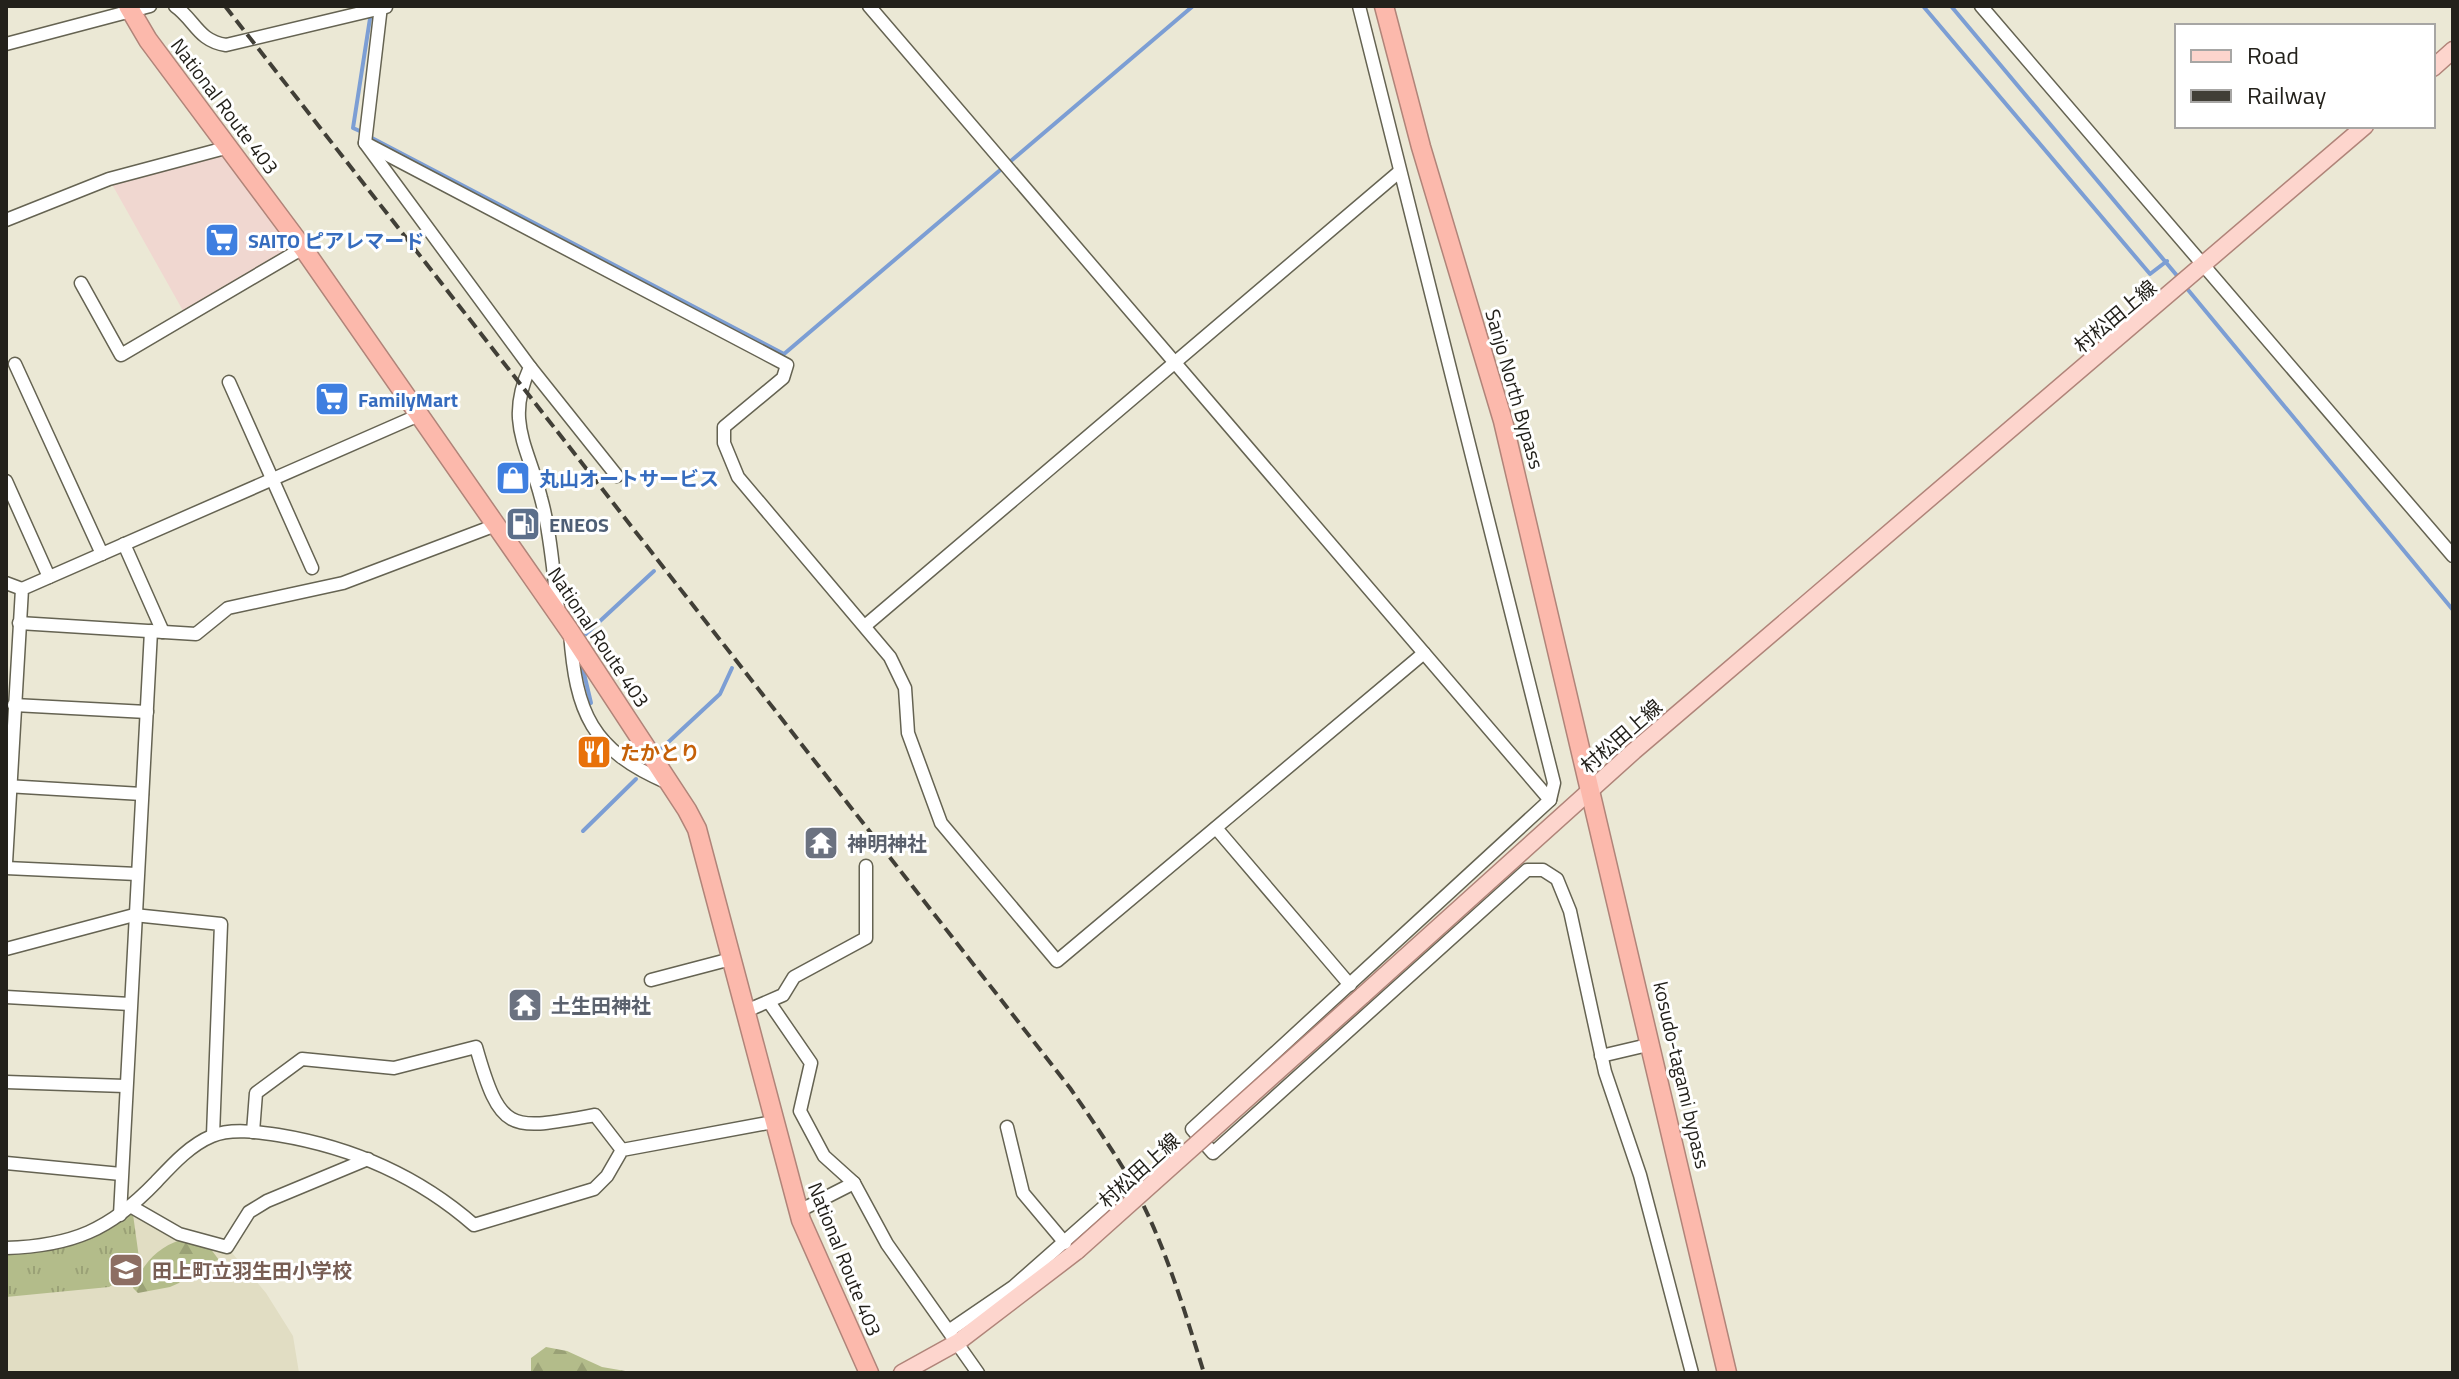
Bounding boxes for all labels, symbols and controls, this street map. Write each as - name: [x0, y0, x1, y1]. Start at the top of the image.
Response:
- legend: [2175, 24, 2435, 128]
- street label: National Route 403: [163, 31, 287, 181]
- text: Road: [2247, 37, 2299, 73]
- text: Railway: [2247, 77, 2327, 113]
- supermarket icon: SAITO ピアレマード: [203, 221, 241, 259]
- place label: SAITO ピアレマード: [248, 225, 424, 256]
- street label: 村松田上線: [2067, 272, 2163, 360]
- street label: Sanjo North Bypass: [1477, 305, 1553, 473]
- supermarket icon: FamilyMart: [313, 380, 351, 418]
- place label: FamilyMart: [358, 384, 458, 415]
- shop icon: 丸山オートサービス: [494, 459, 532, 497]
- place label: 丸山オートサービス: [539, 463, 719, 494]
- fuel station icon: ENEOS: [504, 505, 542, 543]
- place label: ENEOS: [549, 509, 609, 540]
- street label: National Route 403: [540, 560, 658, 714]
- street label: 村松田上線: [1573, 691, 1669, 781]
- restaurant icon: たかとり: [575, 733, 613, 771]
- place label: たかとり: [620, 737, 700, 768]
- temple icon: 神明神社: [802, 824, 840, 862]
- place label: 神明神社: [847, 828, 927, 859]
- street label: kosudo-tagami bypass: [1645, 978, 1719, 1172]
- temple icon: 土生田神社: [506, 986, 544, 1024]
- place label: 土生田神社: [551, 990, 651, 1021]
- street label: 村松田上線: [1091, 1125, 1187, 1215]
- street label: National Route 403: [800, 1177, 890, 1341]
- school or university icon: 田上町立羽生田小学校: [107, 1251, 145, 1289]
- place label: 田上町立羽生田小学校: [152, 1255, 352, 1286]

